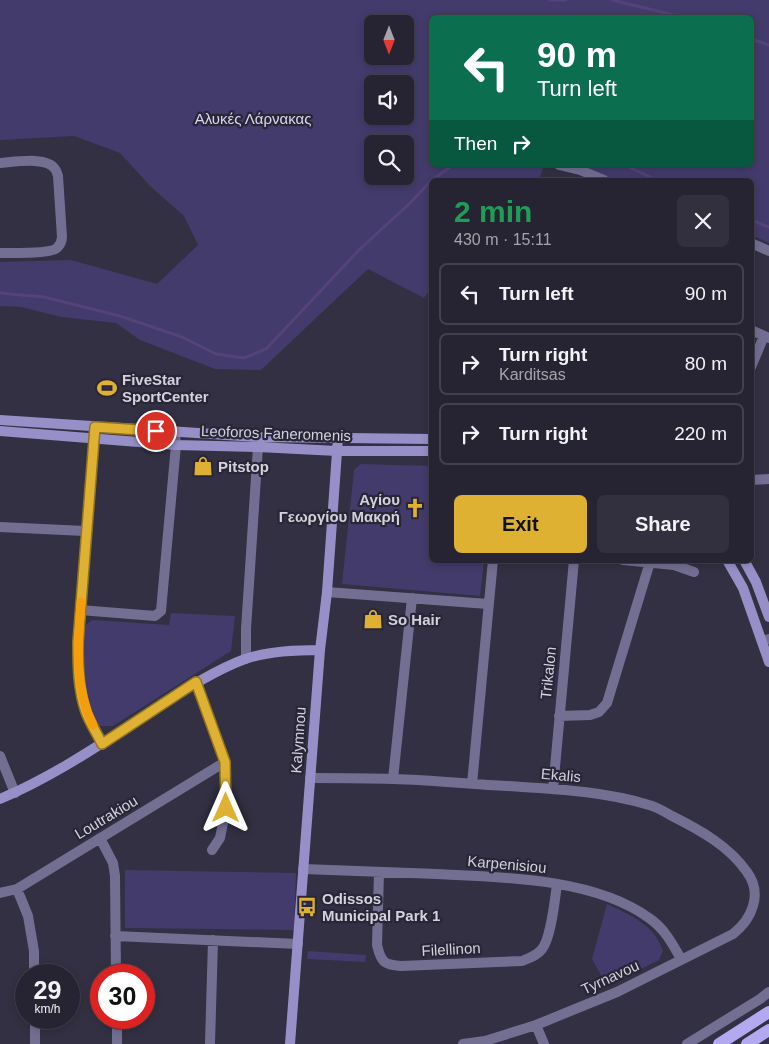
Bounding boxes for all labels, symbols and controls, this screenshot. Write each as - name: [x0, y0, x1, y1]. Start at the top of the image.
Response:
- north arrow: [364, 15, 414, 65]
- map controls: [364, 15, 414, 185]
- icon: left: [454, 35, 519, 100]
- text: 90 m: [537, 35, 617, 74]
- button: sound: [364, 75, 414, 125]
- text: Turn left: [537, 76, 617, 101]
- park label: Αλυκές Λάρνακας: [195, 110, 311, 127]
- icon: right: [507, 130, 535, 158]
- text: Then: [454, 133, 497, 154]
- button: search: [364, 135, 414, 185]
- text: 2 min: [454, 195, 532, 228]
- button: close: [677, 195, 729, 247]
- text: 430 m · 15:11: [454, 231, 552, 248]
- icon: left: [456, 280, 484, 308]
- text: Turn left: [499, 283, 574, 304]
- text: 90 m: [685, 283, 727, 304]
- text: Turn right: [499, 344, 587, 365]
- icon: right: [456, 350, 484, 378]
- text: 80 m: [685, 353, 727, 374]
- text: Karditsas: [499, 366, 566, 383]
- place label: FiveStar SportCenter: [122, 371, 209, 405]
- sports icon: FiveStar SportCenter: [96, 377, 118, 399]
- pin: [135, 410, 177, 452]
- icon: arrive: [142, 417, 170, 445]
- icon: right: [456, 420, 484, 448]
- street label: Leoforos Faneromenis: [201, 422, 351, 444]
- text: Turn right: [499, 423, 587, 444]
- text: 220 m: [674, 423, 727, 444]
- shop icon: Pitstop: [192, 455, 214, 477]
- place label: Pitstop: [218, 458, 269, 475]
- place label: Αγίου Γεωργίου Μακρή: [279, 491, 400, 525]
- button: Exit: [454, 495, 587, 553]
- button: Share: [597, 495, 729, 553]
- church icon: Αγίου Γεωργίου Μακρή: [404, 497, 426, 519]
- shop icon: So Hair: [362, 608, 384, 630]
- place label: So Hair: [388, 611, 441, 628]
- street label: Trikalon: [537, 646, 559, 700]
- street label: Kalymnou: [287, 706, 309, 774]
- street label: Ekalis: [540, 765, 582, 785]
- position arrow: [199, 781, 251, 833]
- street label: Loutrakiou: [72, 792, 140, 842]
- street label: Karpenisiou: [467, 852, 547, 876]
- place label: Odissos Municipal Park 1: [322, 890, 440, 924]
- bus stop icon: Odissos Municipal Park 1: [296, 896, 318, 918]
- street label: Filellinon: [421, 939, 481, 959]
- street label: Tyrnavou: [578, 956, 642, 998]
- speed limit sign: 30: [90, 964, 155, 1029]
- text: 29: [34, 976, 61, 1004]
- text: km/h: [34, 1002, 61, 1016]

